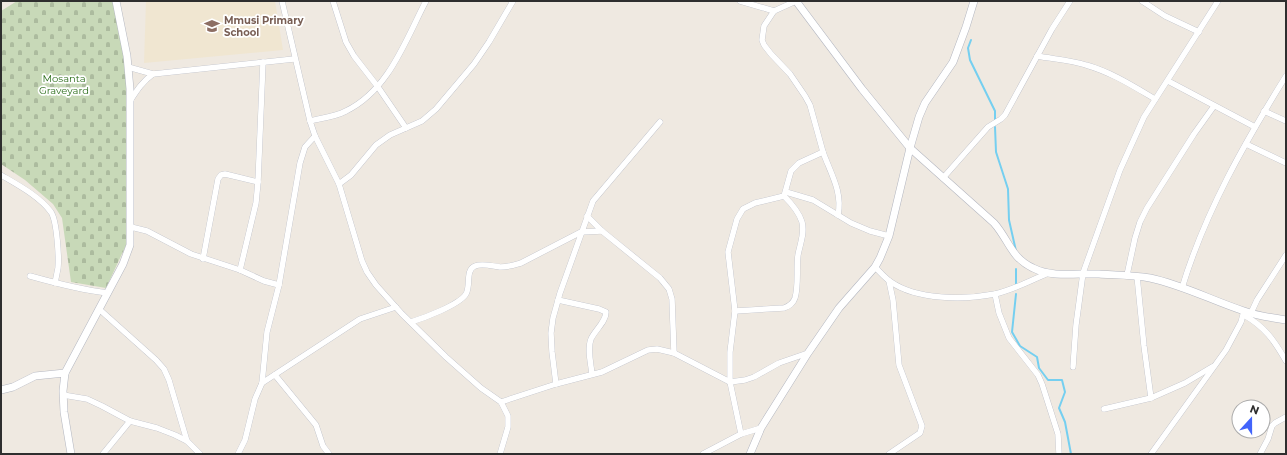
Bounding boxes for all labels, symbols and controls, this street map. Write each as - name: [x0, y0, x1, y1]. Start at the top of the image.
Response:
- place label: Mmusi Primary School: [224, 14, 305, 39]
- school or university icon: Mmusi Primary School: [203, 17, 221, 35]
- park label: Mosanta Graveyard: [39, 72, 89, 97]
- north arrow: [1231, 399, 1271, 439]
- text: N: [1248, 402, 1261, 418]

